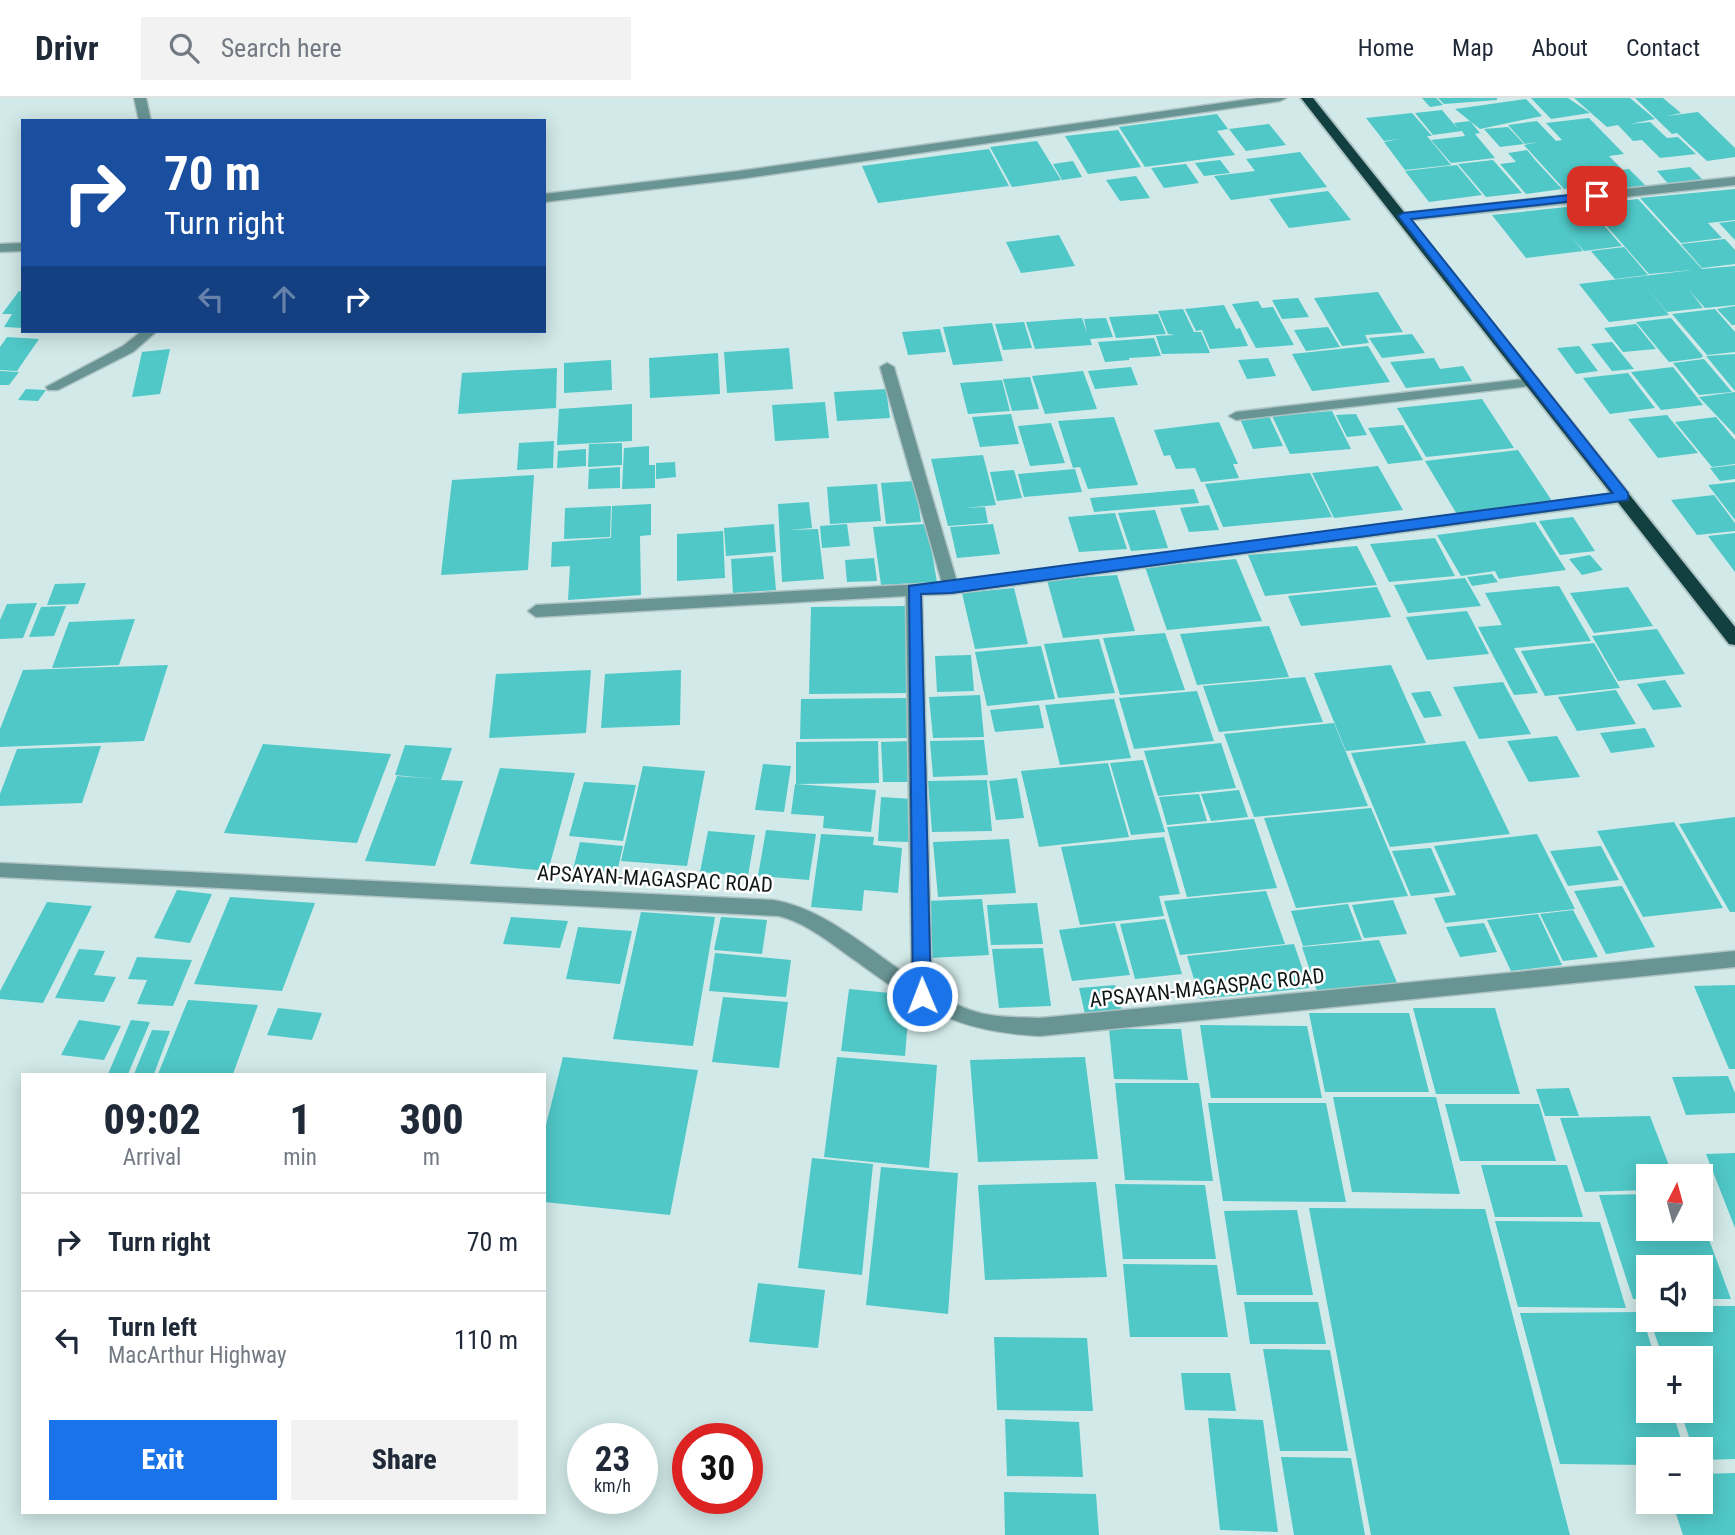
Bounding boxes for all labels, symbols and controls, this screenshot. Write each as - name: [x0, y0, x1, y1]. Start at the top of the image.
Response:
- search box: [141, 17, 631, 80]
- text: Drivr: [35, 29, 99, 68]
- icon: search: [165, 29, 203, 67]
- text: Search here: [221, 33, 342, 63]
- text: Home: [1358, 34, 1414, 62]
- text: Map: [1452, 34, 1494, 62]
- text: About: [1532, 34, 1588, 62]
- text: Contact: [1626, 34, 1700, 62]
- text: 70 m: [164, 145, 261, 202]
- icon: right: [49, 147, 140, 238]
- pin: [1567, 166, 1627, 226]
- icon: arrive: [1578, 177, 1616, 215]
- text: Turn right: [164, 204, 285, 242]
- icon: left: [192, 280, 230, 318]
- icon: ahead: [265, 280, 303, 318]
- icon: right: [338, 280, 376, 318]
- street label: APSAYAN-MAGASPAC ROAD: [536, 861, 774, 897]
- position arrow: [885, 959, 959, 1033]
- street label: APSAYAN-MAGASPAC ROAD: [1088, 964, 1326, 1012]
- text: 09:02: [103, 1095, 201, 1144]
- text: 1: [289, 1095, 311, 1144]
- text: 300: [399, 1095, 464, 1144]
- text: Arrival: [123, 1144, 181, 1171]
- text: min: [283, 1144, 317, 1171]
- text: m: [423, 1144, 440, 1171]
- north arrow: [1636, 1164, 1713, 1241]
- map controls: [1636, 1164, 1713, 1514]
- icon: right: [49, 1223, 87, 1261]
- text: Turn right: [108, 1227, 210, 1257]
- text: 70 m: [467, 1227, 518, 1257]
- button: sound: [1636, 1255, 1713, 1332]
- text: Turn left: [108, 1312, 197, 1342]
- icon: left: [49, 1321, 87, 1359]
- text: 110 m: [454, 1325, 518, 1355]
- text: MacArthur Highway: [108, 1342, 287, 1369]
- button: +: [1636, 1346, 1713, 1423]
- button: Exit: [49, 1420, 277, 1500]
- button: Share: [291, 1420, 518, 1500]
- speed limit sign: 30: [672, 1423, 763, 1514]
- button: −: [1636, 1437, 1713, 1514]
- text: 23: [595, 1439, 630, 1480]
- text: km/h: [594, 1475, 631, 1496]

